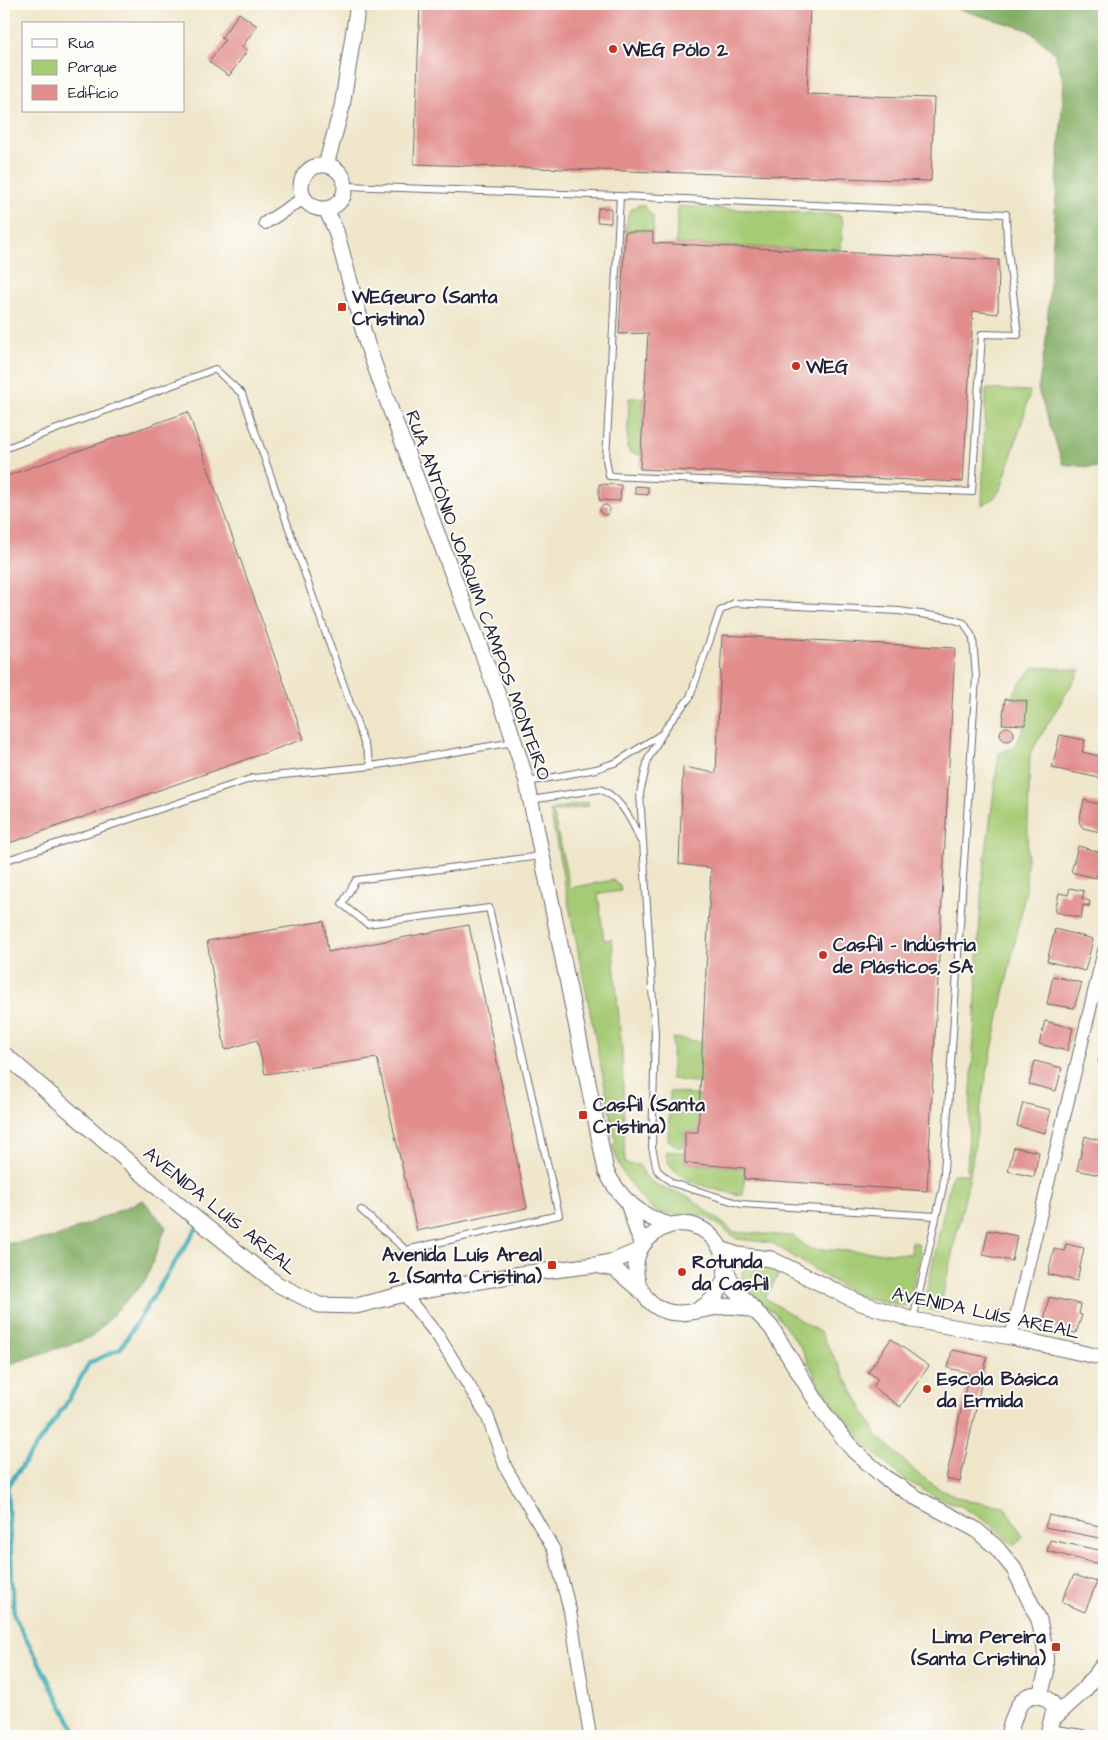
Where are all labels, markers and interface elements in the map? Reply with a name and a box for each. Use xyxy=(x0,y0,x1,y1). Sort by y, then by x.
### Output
legend xyxy=(22,22,185,112)
text: Rua xyxy=(68,33,94,54)
place label: WEG Pólo 2 xyxy=(622,37,728,64)
marker: WEG Pólo 2 xyxy=(607,43,619,55)
text: Parque xyxy=(68,57,117,78)
text: Edifício xyxy=(68,83,119,104)
place label: WEGeuro (Santa Cristina) xyxy=(351,284,498,333)
marker: WEGeuro (Santa Cristina) xyxy=(336,301,348,313)
place label: WEG xyxy=(805,354,849,381)
marker: WEG xyxy=(790,360,802,372)
street label: RUA ANTÓNIO JOAQUIM CAMPOS MONTEIRO xyxy=(398,407,557,784)
place label: Casfil - Indústria de Plásticos, SA xyxy=(832,932,976,981)
marker: Casfil - Indústria de Plásticos, SA xyxy=(817,949,829,961)
place label: Casfil (Santa Cristina) xyxy=(593,1092,705,1141)
marker: Casfil (Santa Cristina) xyxy=(577,1109,589,1121)
street label: AVENIDA LUÍS AREAL xyxy=(137,1141,303,1282)
place label: Avenida Luís Areal 2 (Santa Cristina) xyxy=(382,1242,542,1291)
place label: Rotunda da Casfil xyxy=(691,1249,769,1298)
marker: Avenida Luís Areal 2 (Santa Cristina) xyxy=(546,1259,558,1271)
marker: Rotunda da Casfil xyxy=(676,1266,688,1278)
street label: AVENIDA LUÍS AREAL xyxy=(889,1280,1082,1347)
place label: Escola Básica da Ermida xyxy=(936,1366,1058,1415)
marker: Escola Básica da Ermida xyxy=(921,1383,933,1395)
place label: Lima Pereira (Santa Cristina) xyxy=(910,1624,1046,1673)
marker: Lima Pereira (Santa Cristina) xyxy=(1050,1641,1062,1653)

